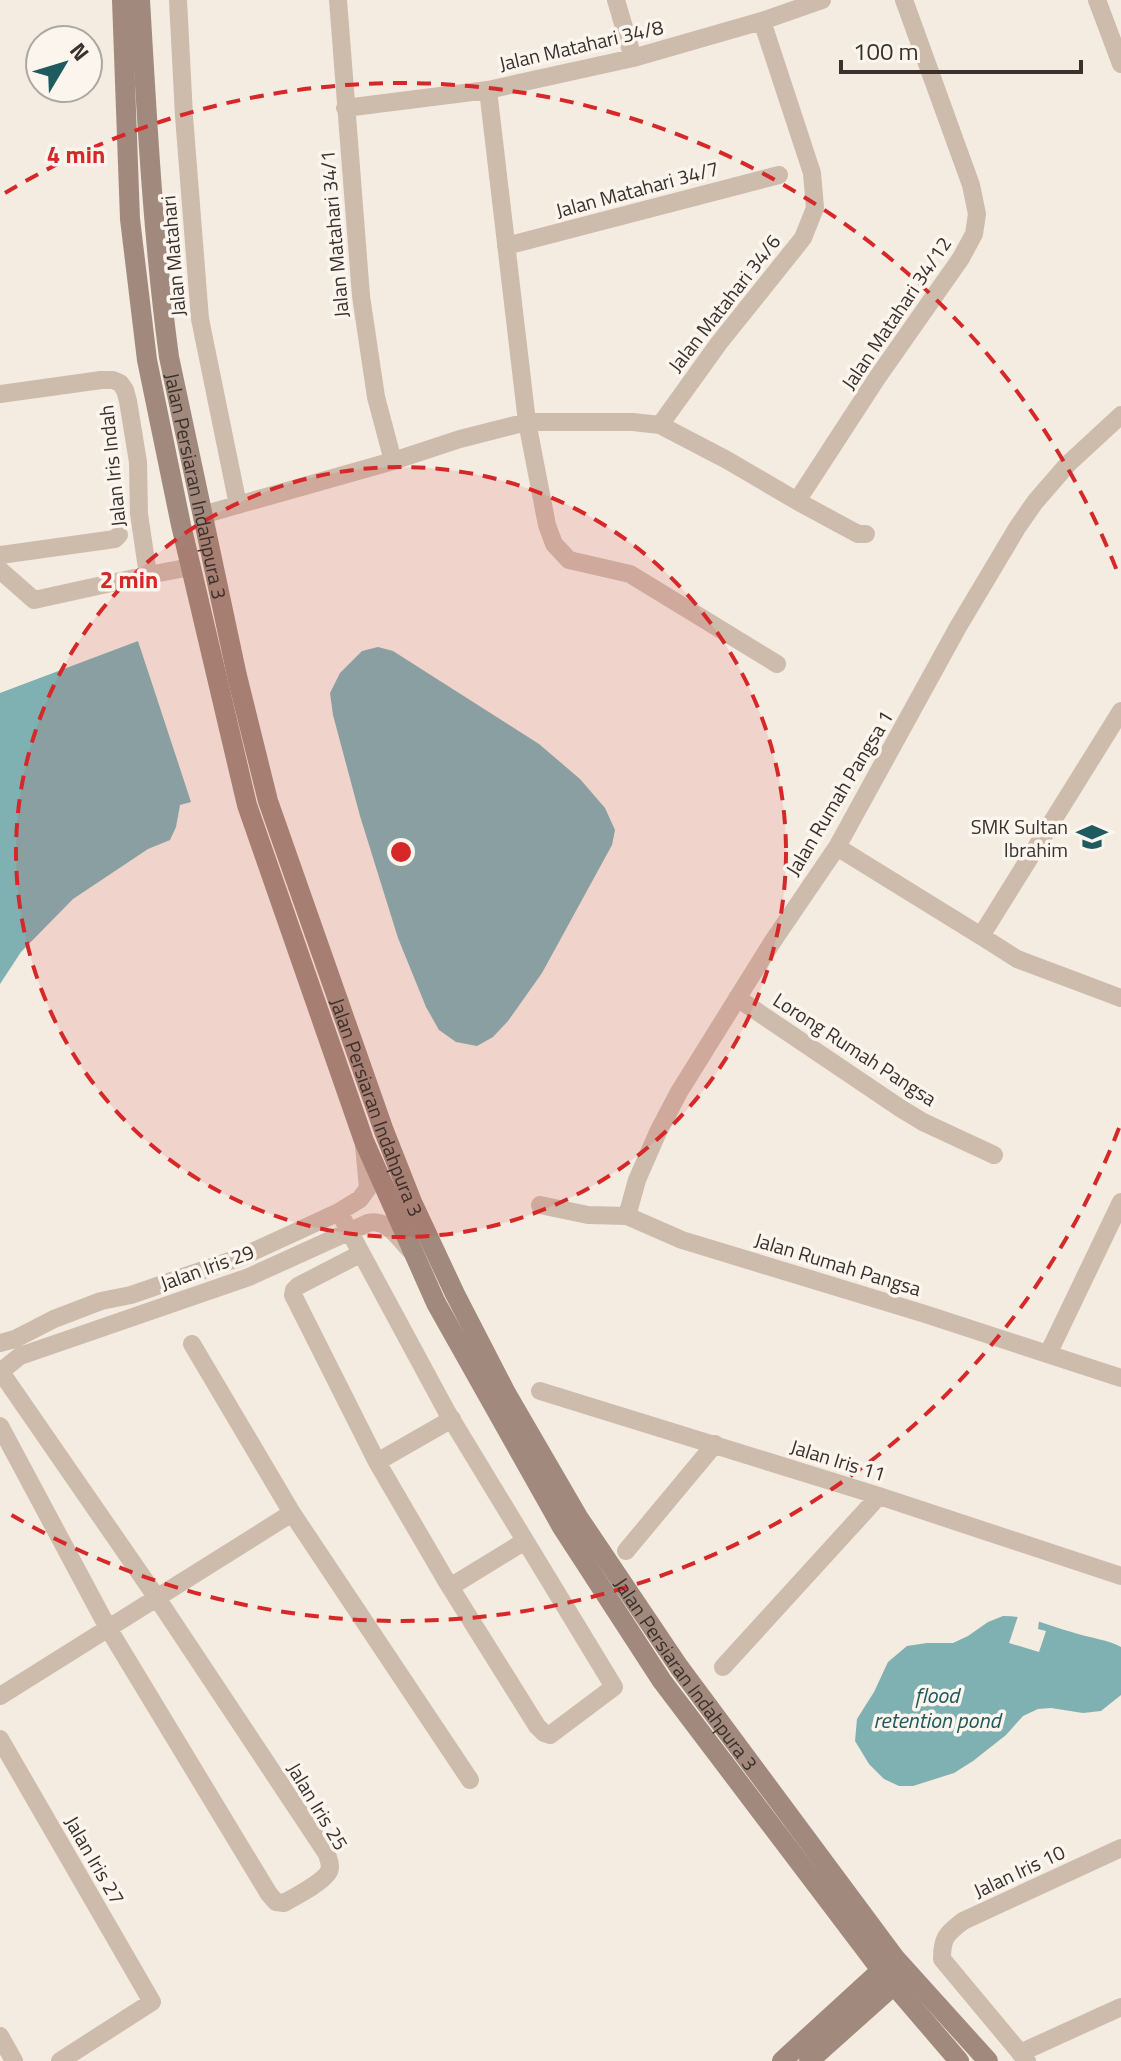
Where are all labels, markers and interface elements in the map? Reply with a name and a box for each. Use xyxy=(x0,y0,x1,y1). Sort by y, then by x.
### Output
street label: Jalan Matahari 34/8 xyxy=(496,11,666,79)
north arrow xyxy=(24,24,104,104)
scale bar xyxy=(841,24,1081,74)
text: 100 m xyxy=(853,33,919,69)
text: N xyxy=(62,35,98,68)
text: 4 min xyxy=(47,136,105,172)
street label: Jalan Matahari 34/1 xyxy=(311,149,357,319)
street label: Jalan Matahari 34/7 xyxy=(552,152,722,226)
street label: Jalan Matahari xyxy=(152,194,194,318)
street label: Jalan Matahari 34/6 xyxy=(660,227,788,379)
street label: Jalan Matahari 34/12 xyxy=(833,230,959,396)
street label: Jalan Persiaran Indahpura 3 xyxy=(157,370,236,602)
street label: Jalan Iris Indah xyxy=(90,403,134,529)
text: 2 min xyxy=(100,561,158,597)
street label: Jalan Rumah Pangsa 1 xyxy=(777,704,901,882)
place label: SMK Sultan Ibrahim xyxy=(971,811,1068,865)
school or university icon: SMK Sultan Ibrahim xyxy=(1075,820,1109,854)
centre of rings xyxy=(387,838,415,866)
street label: Lorong Rumah Pangsa xyxy=(767,984,943,1114)
street label: Jalan Persiaran Indahpura 3 xyxy=(323,993,432,1221)
street label: Jalan Rumah Pangsa xyxy=(751,1224,925,1304)
street label: Jalan Iris 29 xyxy=(156,1236,258,1298)
street label: Jalan Iris 11 xyxy=(787,1431,889,1489)
street label: Jalan Persiaran Indahpura 3 xyxy=(607,1570,766,1777)
water label: flood retention pond xyxy=(874,1678,1003,1737)
street label: Jalan Iris 25 xyxy=(280,1756,356,1856)
street label: Jalan Iris 27 xyxy=(57,1810,133,1910)
street label: Jalan Iris 10 xyxy=(968,1836,1070,1906)

